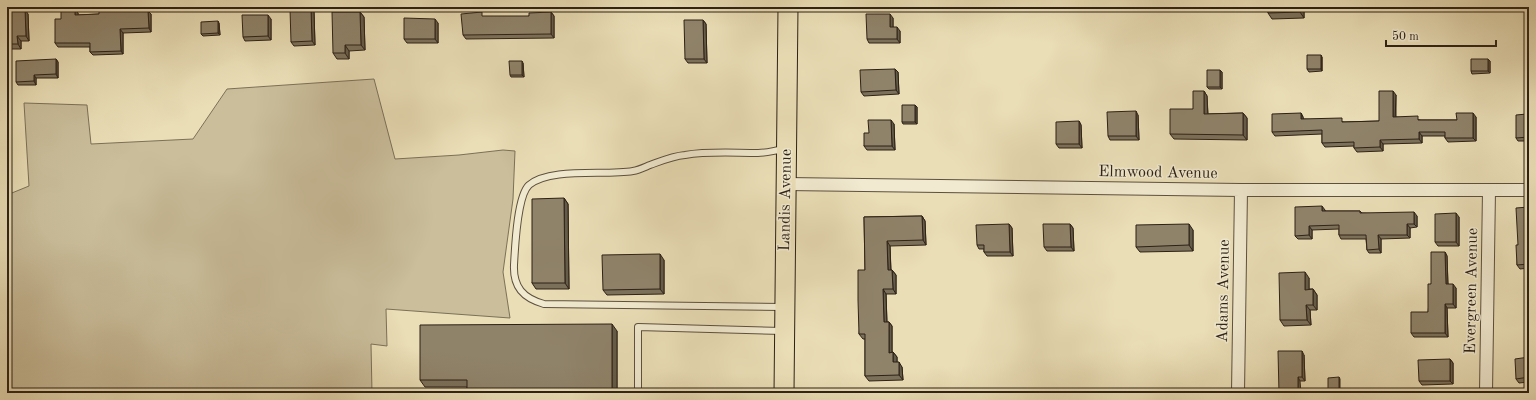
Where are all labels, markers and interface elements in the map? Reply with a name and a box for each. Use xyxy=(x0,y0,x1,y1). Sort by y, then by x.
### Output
scale bar xyxy=(1386,22,1496,48)
text: 50 m xyxy=(1392,30,1419,43)
street label: Landis Avenue xyxy=(777,149,795,251)
street label: Elmwood Avenue xyxy=(1098,164,1218,182)
street label: Evergreen Avenue xyxy=(1463,228,1481,354)
street label: Adams Avenue xyxy=(1215,239,1233,343)

